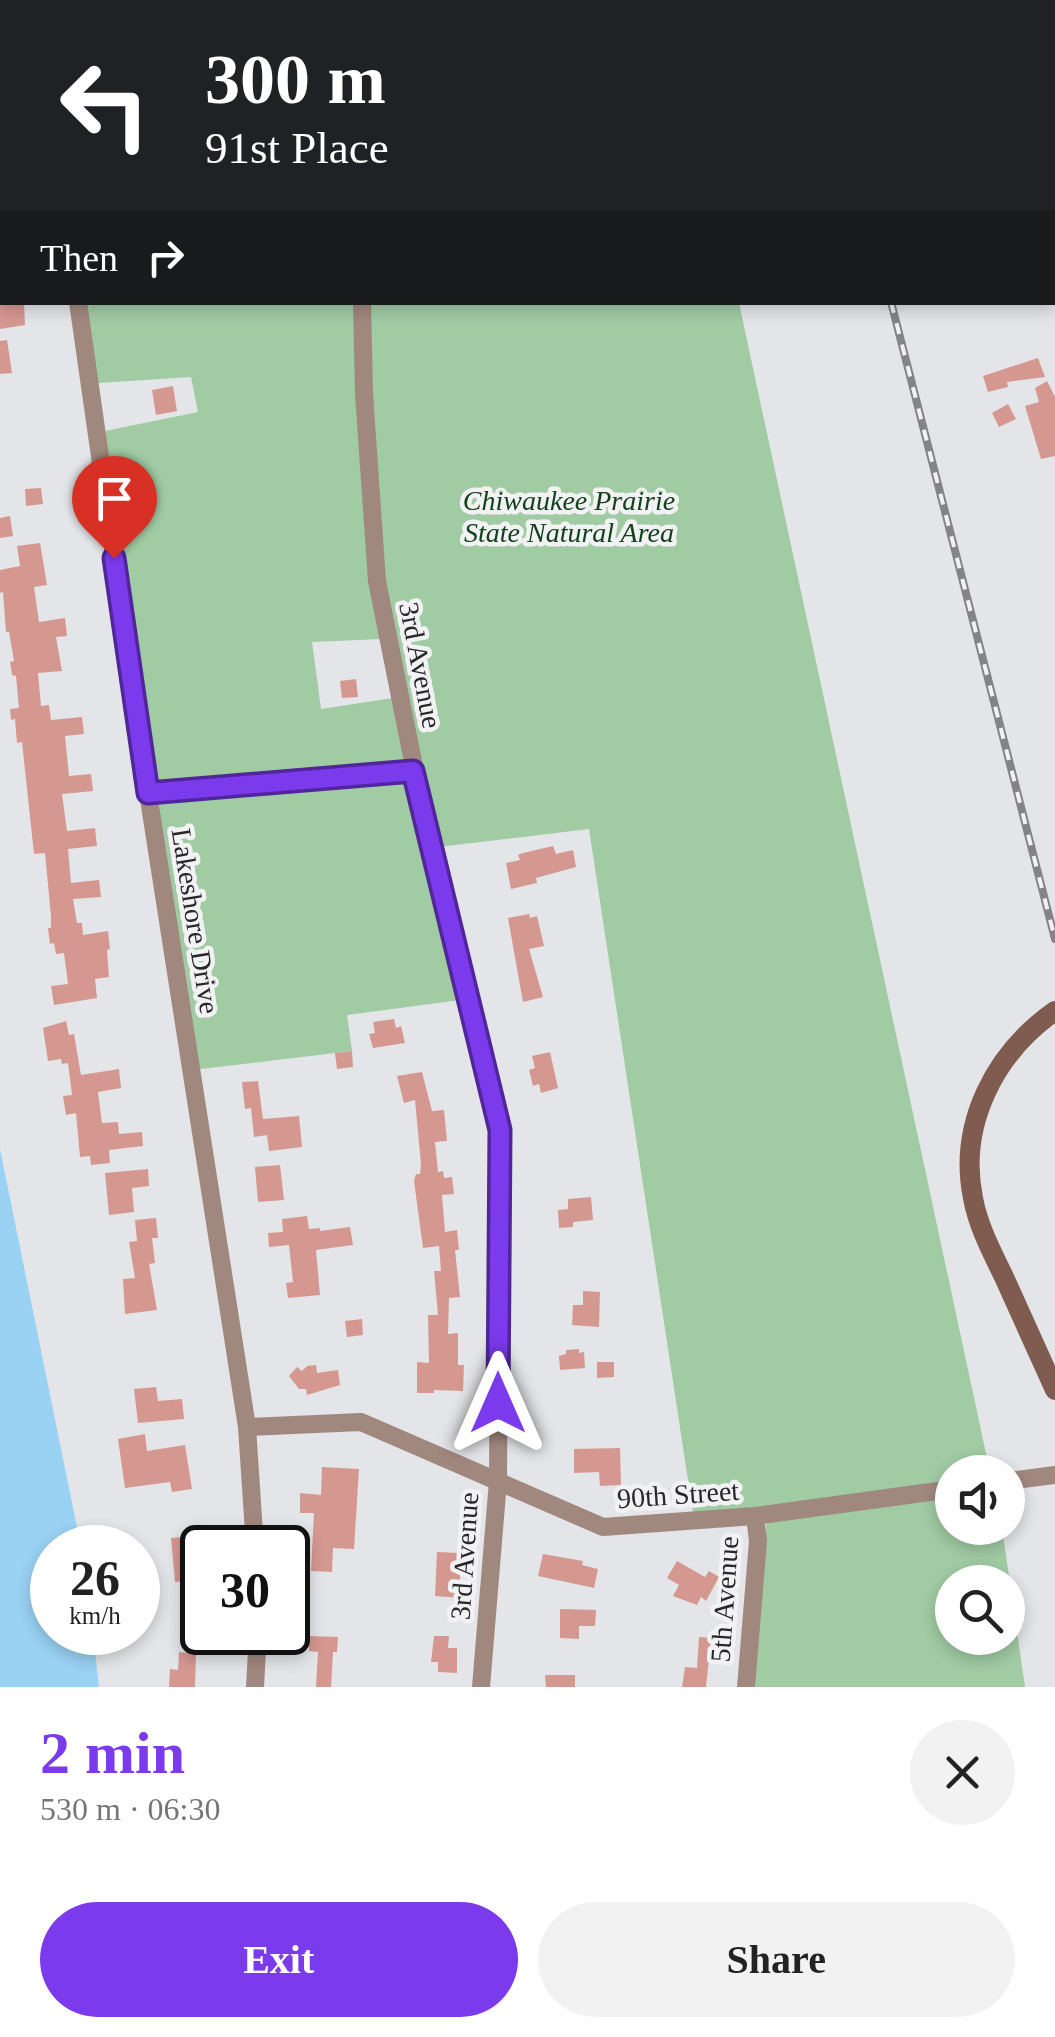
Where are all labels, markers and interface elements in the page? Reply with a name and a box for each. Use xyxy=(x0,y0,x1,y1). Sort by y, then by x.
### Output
icon: left xyxy=(40,40,170,170)
text: 300 m xyxy=(205,41,386,118)
text: 91st Place xyxy=(205,123,389,173)
icon: right xyxy=(138,230,193,285)
text: Then xyxy=(40,237,118,279)
pin xyxy=(72,456,157,559)
icon: arrive xyxy=(87,471,142,526)
park label: Chiwaukee Prairie State Natural Area xyxy=(463,485,675,548)
street label: 3rd Avenue xyxy=(393,599,448,731)
street label: Lakeshore Drive xyxy=(166,826,225,1016)
position arrow xyxy=(446,1351,550,1455)
map controls xyxy=(935,1455,1025,1655)
button: sound xyxy=(935,1455,1025,1545)
street label: 90th Street xyxy=(616,1475,740,1514)
street label: 3rd Avenue xyxy=(445,1491,484,1621)
speed limit sign: 30 xyxy=(180,1525,310,1655)
street label: 5th Avenue xyxy=(705,1535,744,1663)
text: 26 xyxy=(70,1550,120,1606)
button: search xyxy=(935,1565,1025,1655)
text: km/h xyxy=(69,1602,121,1629)
text: 2 min xyxy=(40,1720,185,1786)
button: close xyxy=(910,1720,1015,1825)
text: 530 m · 06:30 xyxy=(40,1791,220,1827)
button: Exit xyxy=(40,1902,518,2017)
button: Share xyxy=(538,1902,1015,2017)

